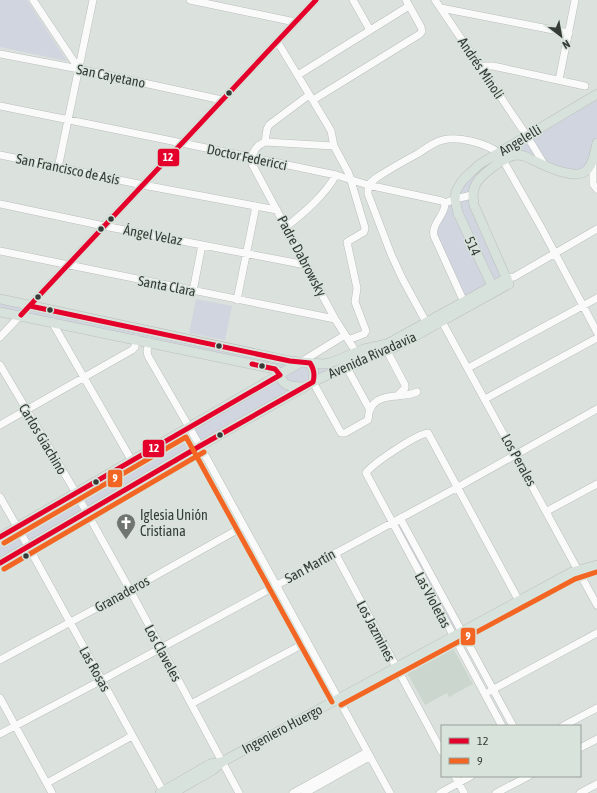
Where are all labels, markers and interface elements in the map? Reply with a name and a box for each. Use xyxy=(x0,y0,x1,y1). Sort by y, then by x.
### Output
north arrow xyxy=(541,16,581,56)
street label: Andrés Minoli xyxy=(455,34,507,102)
text: N xyxy=(560,38,572,51)
street label: San Cayetano xyxy=(75,61,147,91)
unlabelled marker xyxy=(224,88,234,98)
street label: Angelelli xyxy=(496,121,544,159)
street label: Doctor Federicci xyxy=(205,141,289,173)
line badge: 12 xyxy=(157,148,180,167)
street label: San Francisco de Asís xyxy=(15,150,121,188)
text: 12 xyxy=(163,151,173,163)
street label: Padre Dabrowsky xyxy=(274,213,330,299)
unlabelled marker xyxy=(106,214,116,224)
street label: Ángel Velaz xyxy=(122,221,184,249)
unlabelled marker xyxy=(96,224,106,234)
street label: 514 xyxy=(462,234,485,259)
street label: Santa Clara xyxy=(137,273,197,299)
unlabelled marker xyxy=(33,292,43,302)
unlabelled marker xyxy=(45,305,55,315)
street label: Avenida Rivadavia xyxy=(325,328,419,382)
unlabelled marker xyxy=(214,341,224,351)
unlabelled marker xyxy=(257,361,267,371)
street label: Carlos Giachino xyxy=(16,401,70,477)
unlabelled marker xyxy=(215,430,225,440)
street label: Los Perales xyxy=(498,431,540,489)
line badge: 12 xyxy=(142,439,165,458)
text: 12 xyxy=(149,442,159,454)
line badge: 9 xyxy=(107,469,123,488)
text: 9 xyxy=(112,472,118,484)
unlabelled marker xyxy=(91,477,101,487)
place label: Iglesia Unión Cristiana xyxy=(140,507,208,539)
church icon: Iglesia Unión Cristiana xyxy=(115,512,137,540)
street label: San Martín xyxy=(282,546,338,586)
unlabelled marker xyxy=(21,551,31,561)
street label: Las Violetas xyxy=(412,569,454,631)
street label: Granaderos xyxy=(92,573,152,615)
street label: Los Jazmines xyxy=(353,598,399,664)
street label: Los Claveles xyxy=(141,622,185,684)
line badge: 9 xyxy=(460,627,476,646)
text: 9 xyxy=(465,630,471,642)
street label: Las Rosas xyxy=(76,644,114,694)
street label: Ingeniero Huergo xyxy=(239,701,325,757)
legend xyxy=(441,725,581,777)
text: 12 xyxy=(477,734,488,748)
text: 9 xyxy=(477,754,483,768)

